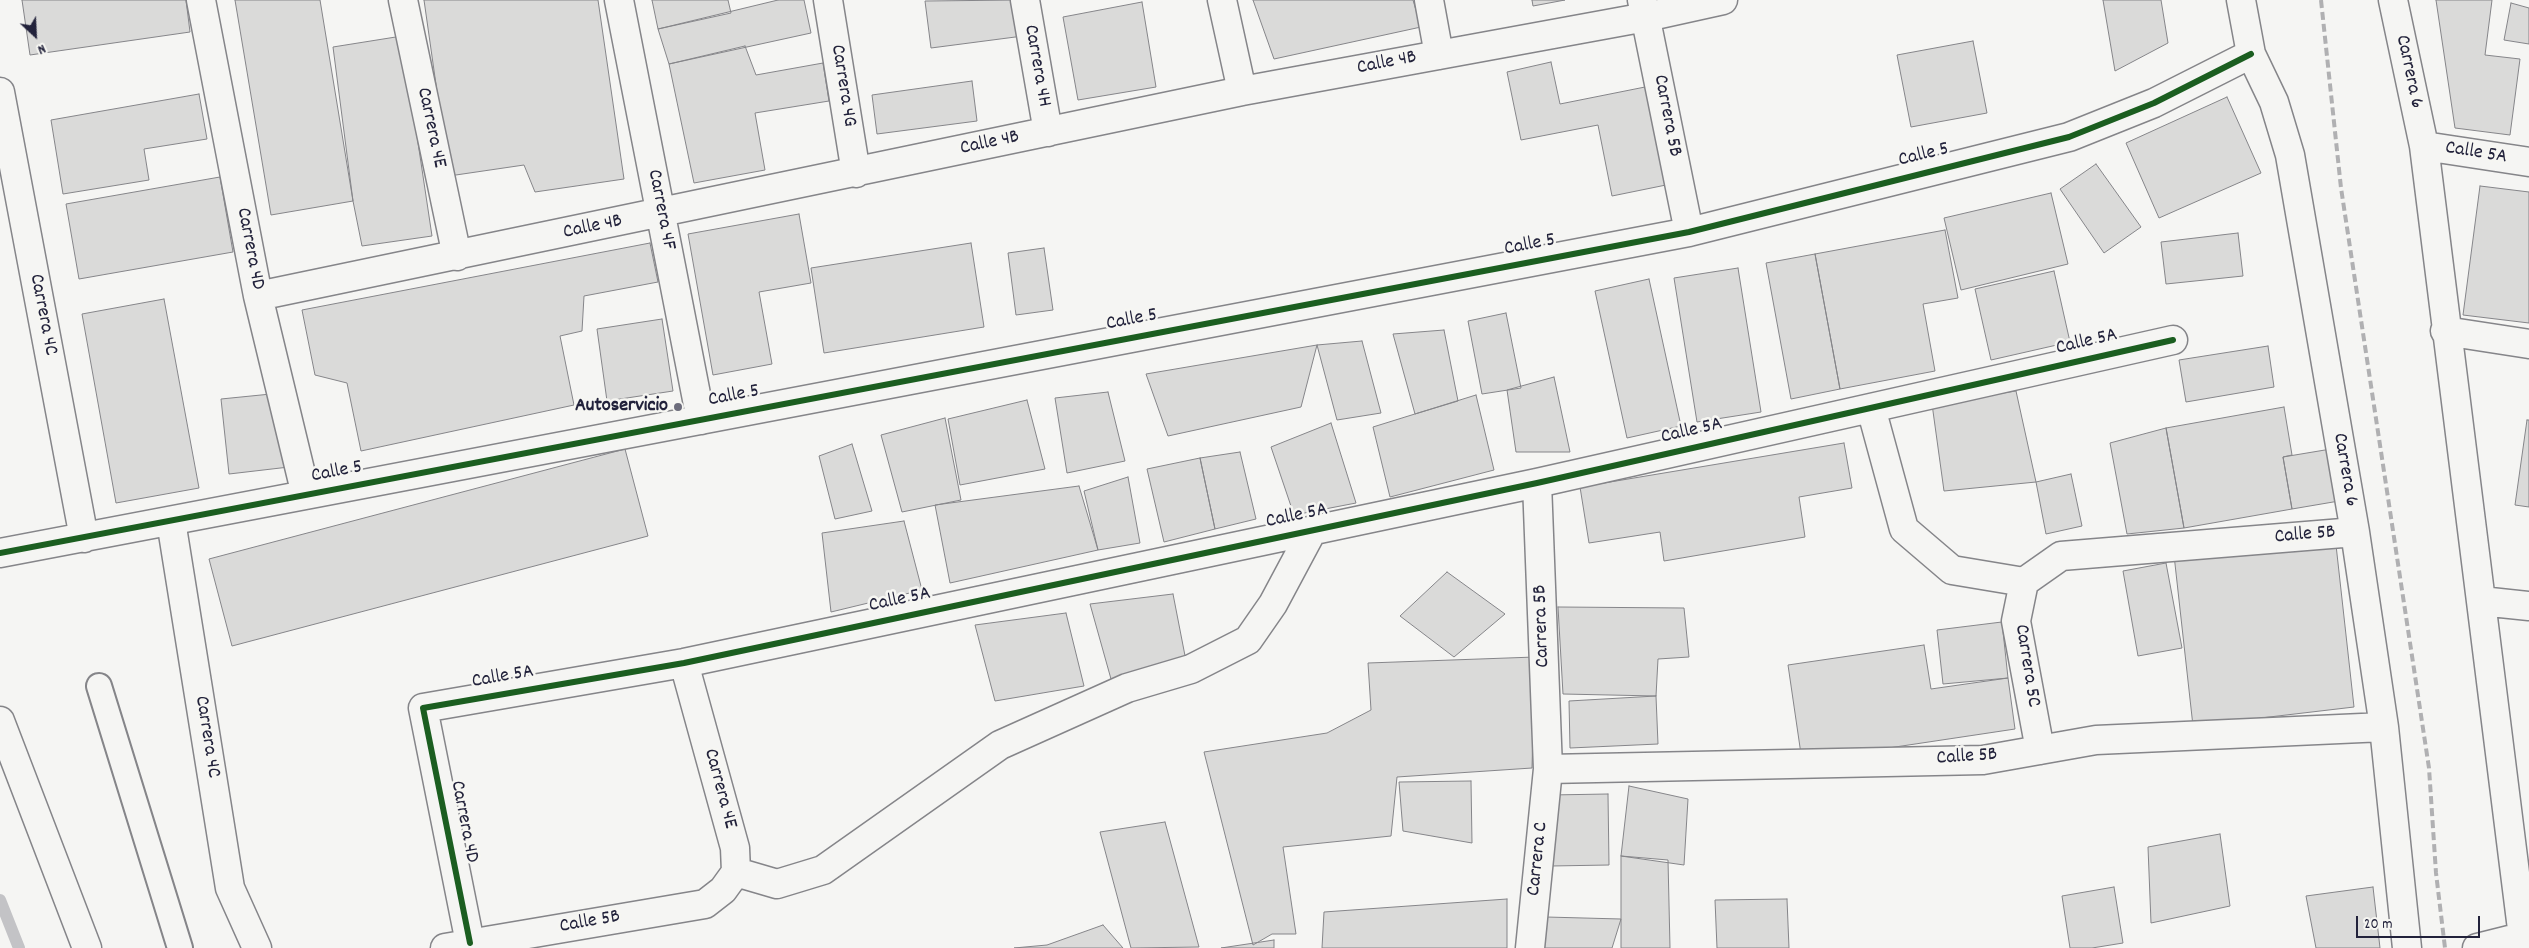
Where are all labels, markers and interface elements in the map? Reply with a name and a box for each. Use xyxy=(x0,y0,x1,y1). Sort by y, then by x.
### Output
north arrow xyxy=(10,10,60,60)
street label: Carrera 4H xyxy=(1017,23,1055,109)
street label: Carrera 6 xyxy=(2389,33,2427,111)
text: N xyxy=(34,38,49,59)
street label: Carrera 4G xyxy=(824,43,860,129)
street label: Calle 4B xyxy=(1355,47,1419,81)
street label: Carrera 5B xyxy=(1646,73,1686,159)
street label: Carrera 4E xyxy=(410,86,450,170)
street label: Calle 4B xyxy=(958,126,1022,162)
street label: Calle 5A xyxy=(2443,137,2509,171)
street label: Calle 5 xyxy=(1896,138,1952,174)
street label: Carrera 4F xyxy=(640,168,680,252)
street label: Carrera 4D xyxy=(229,206,269,292)
street label: Calle 4B xyxy=(561,210,625,246)
street label: Calle 5 xyxy=(1502,229,1558,263)
street label: Carrera 4C xyxy=(22,272,62,358)
street label: Calle 5 xyxy=(1104,304,1160,338)
street label: Calle 5A xyxy=(2054,324,2120,362)
street label: Calle 5 xyxy=(706,380,762,414)
place label: Autoservicio xyxy=(575,395,668,419)
marker: Autoservicio xyxy=(672,401,684,413)
street label: Calle 5A xyxy=(1659,413,1725,451)
street label: Carrera 6 xyxy=(2326,431,2362,509)
street label: Calle 5 xyxy=(309,456,365,490)
street label: Calle 5A xyxy=(1264,499,1330,535)
street label: Calle 5B xyxy=(2274,521,2336,551)
street label: Calle 5A xyxy=(867,583,933,619)
street label: Carrera 5B xyxy=(1530,584,1556,668)
street label: Carrera 5C xyxy=(2008,623,2044,709)
street label: Calle 5A xyxy=(470,661,536,695)
street label: Carrera 4C xyxy=(188,694,224,780)
street label: Calle 5B xyxy=(1936,744,1998,772)
street label: Carrera 4E xyxy=(697,746,741,832)
street label: Carrera 4D xyxy=(443,779,483,865)
street label: Carrera C xyxy=(1523,821,1555,897)
street label: Calle 5B xyxy=(558,906,622,940)
scale bar xyxy=(2359,906,2483,938)
text: 20 m xyxy=(2364,914,2392,936)

